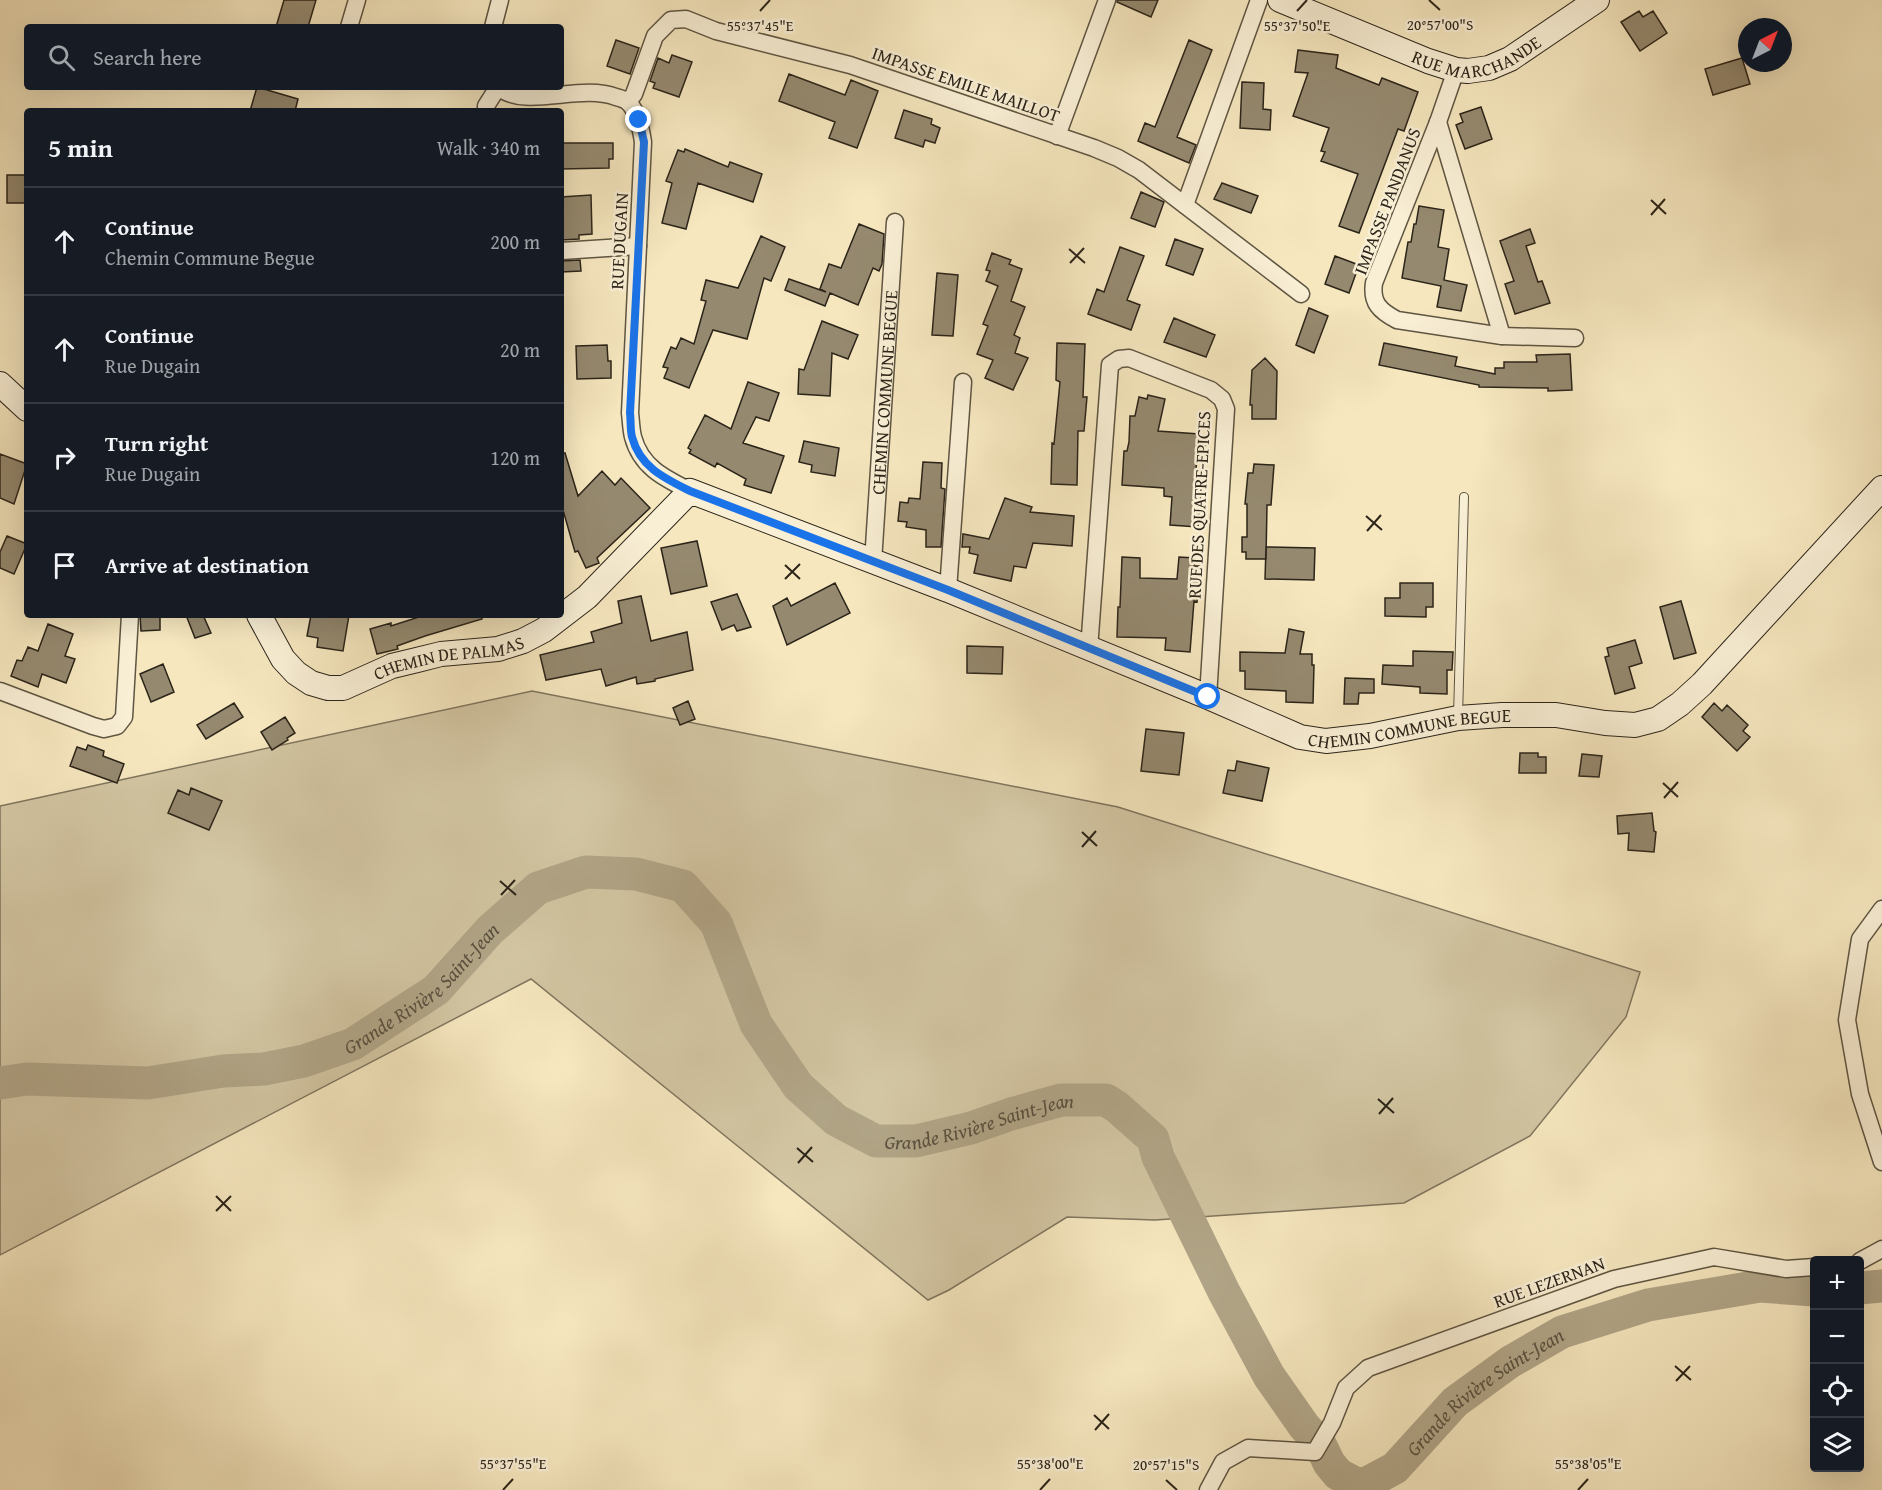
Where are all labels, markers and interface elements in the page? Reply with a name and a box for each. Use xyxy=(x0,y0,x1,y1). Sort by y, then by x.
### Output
text: 20°57'00"S xyxy=(1407,14,1473,35)
text: 55°37'45"E xyxy=(727,15,794,36)
text: 55°37'50"E xyxy=(1264,15,1331,36)
north arrow xyxy=(1738,18,1792,72)
search box xyxy=(24,24,564,90)
street label: RUE MARCHANDE xyxy=(1408,29,1546,85)
street label: IMPASSE EMILIE MAILLOT xyxy=(868,39,1064,129)
icon: search xyxy=(45,41,78,74)
text: Search here xyxy=(93,41,202,73)
route end xyxy=(625,106,651,132)
street label: IMPASSE PANDANUS xyxy=(1347,123,1428,278)
text: 5 min xyxy=(48,128,113,167)
text: Walk · 340 m xyxy=(437,133,540,162)
street label: RUE DUGAIN xyxy=(603,192,635,290)
text: Continue xyxy=(105,211,194,243)
icon: ahead xyxy=(48,225,81,258)
text: 200 m xyxy=(490,227,540,256)
text: Chemin Commune Begue xyxy=(105,243,315,272)
street label: CHEMIN COMMUNE BEGUE xyxy=(864,289,904,495)
text: Continue xyxy=(105,319,194,351)
icon: ahead xyxy=(48,333,81,366)
text: 20 m xyxy=(500,335,540,364)
text: Rue Dugain xyxy=(105,351,200,380)
street label: RUE DES QUATRE-EPICES xyxy=(1181,410,1217,599)
text: Turn right xyxy=(105,427,208,459)
icon: right xyxy=(48,441,81,474)
text: 120 m xyxy=(490,443,540,472)
text: Rue Dugain xyxy=(105,459,200,488)
icon: arrive xyxy=(48,549,81,582)
text: Arrive at destination xyxy=(105,549,309,581)
street label: CHEMIN DE PALMAS xyxy=(369,628,528,686)
route start xyxy=(1194,683,1220,709)
street label: CHEMIN COMMUNE BEGUE xyxy=(1306,702,1511,755)
water label: Grande Rivière Saint-Jean xyxy=(340,915,505,1061)
water label: Grande Rivière Saint-Jean xyxy=(884,1085,1074,1156)
street label: RUE LEZERNAN xyxy=(1490,1249,1609,1315)
map controls xyxy=(1810,1256,1864,1472)
button: + xyxy=(1810,1256,1864,1310)
button: − xyxy=(1810,1310,1864,1364)
water label: Grande Rivière Saint-Jean xyxy=(1399,1320,1569,1462)
button: locate xyxy=(1810,1364,1864,1418)
button: layers xyxy=(1810,1418,1864,1472)
text: 55°37'55"E xyxy=(480,1453,547,1474)
text: 55°38'00"E xyxy=(1017,1453,1084,1474)
text: 55°38'05"E xyxy=(1555,1453,1622,1474)
text: 20°57'15"S xyxy=(1133,1454,1199,1475)

